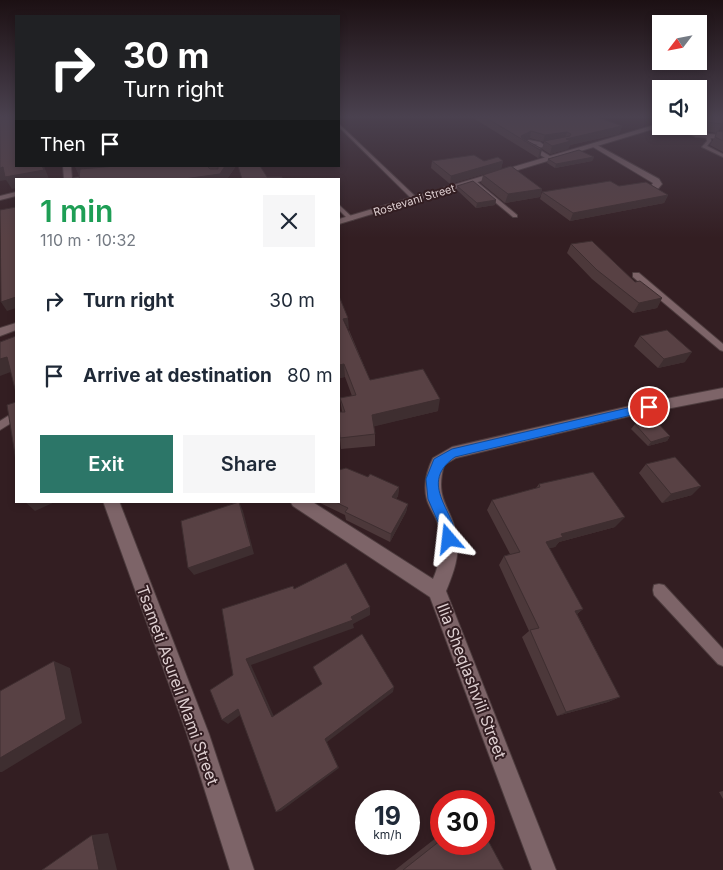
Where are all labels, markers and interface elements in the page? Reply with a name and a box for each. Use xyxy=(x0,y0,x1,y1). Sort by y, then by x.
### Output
north arrow xyxy=(652,15,708,70)
map controls xyxy=(652,15,707,135)
text: 30 m xyxy=(123,34,209,76)
icon: right xyxy=(40,35,105,100)
text: Turn right xyxy=(123,76,224,102)
button: sound xyxy=(652,80,707,135)
icon: arrive xyxy=(96,130,124,158)
text: Then xyxy=(40,133,86,156)
street label: Rostevani Street xyxy=(371,181,457,219)
text: 1 min xyxy=(40,193,113,229)
button: close xyxy=(263,195,315,247)
text: 110 m · 10:32 xyxy=(40,230,136,250)
icon: right xyxy=(40,287,68,315)
text: Turn right xyxy=(83,289,174,312)
text: 30 m xyxy=(269,289,315,312)
icon: arrive xyxy=(40,362,68,390)
text: Arrive at destination xyxy=(83,364,272,387)
text: 80 m xyxy=(287,364,333,387)
pin xyxy=(628,386,670,428)
icon: arrive xyxy=(635,393,663,421)
button: Exit xyxy=(40,435,173,493)
button: Share xyxy=(183,435,315,493)
position arrow xyxy=(422,512,474,564)
street label: Tsameti Asureli Mami Street xyxy=(133,583,223,787)
street label: Ilia Sheqlashvili Street xyxy=(433,600,511,762)
speed limit sign: 30 xyxy=(430,790,495,855)
text: 19 xyxy=(374,801,401,831)
text: km/h xyxy=(373,827,402,842)

